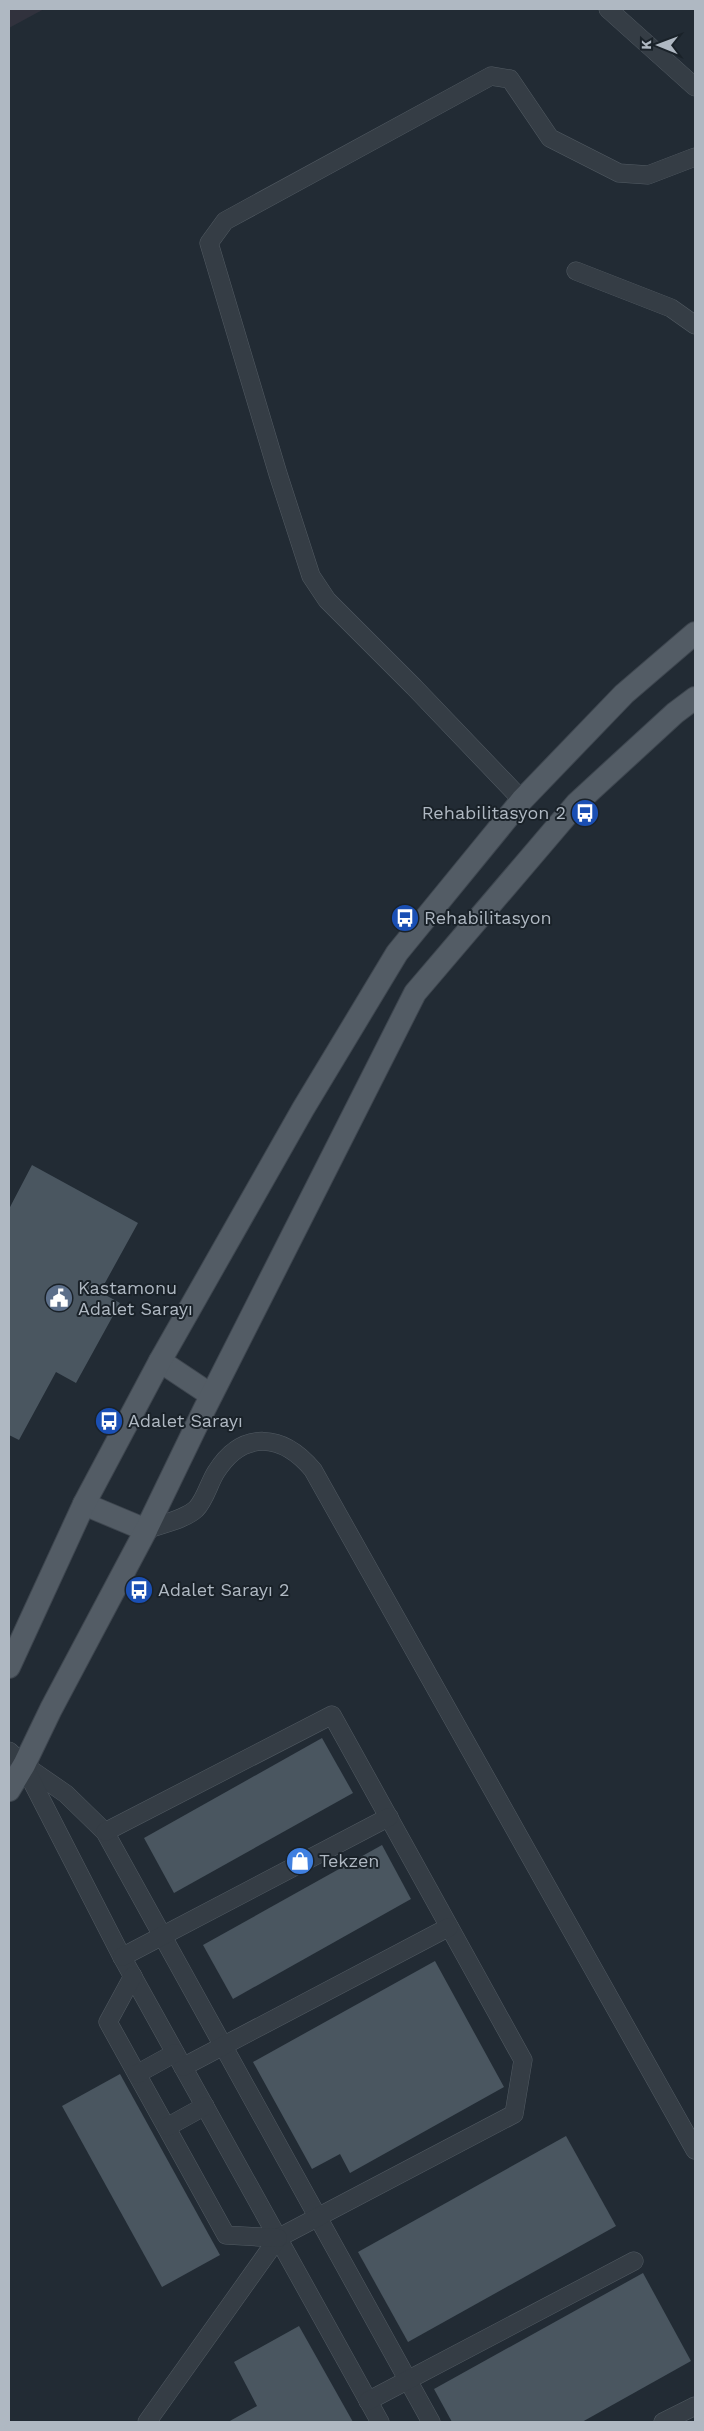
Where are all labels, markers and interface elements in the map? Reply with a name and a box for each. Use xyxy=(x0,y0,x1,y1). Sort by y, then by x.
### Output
north arrow xyxy=(634,20,684,70)
text: K xyxy=(638,39,654,50)
bus stop icon: Rehabilitasyon 2 xyxy=(570,798,600,828)
place label: Rehabilitasyon 2 xyxy=(422,802,566,823)
bus stop icon: Rehabilitasyon xyxy=(390,903,420,933)
place label: Rehabilitasyon xyxy=(424,907,552,928)
place label: Kastamonu Adalet Sarayı xyxy=(78,1277,193,1319)
public building icon: Kastamonu Adalet Sarayı xyxy=(44,1283,74,1313)
bus stop icon: Adalet Sarayı xyxy=(94,1406,124,1436)
place label: Adalet Sarayı xyxy=(128,1410,243,1431)
bus stop icon: Adalet Sarayı 2 xyxy=(124,1575,154,1605)
place label: Adalet Sarayı 2 xyxy=(158,1579,290,1600)
shop icon: Tekzen xyxy=(285,1846,315,1876)
place label: Tekzen xyxy=(319,1850,379,1871)

